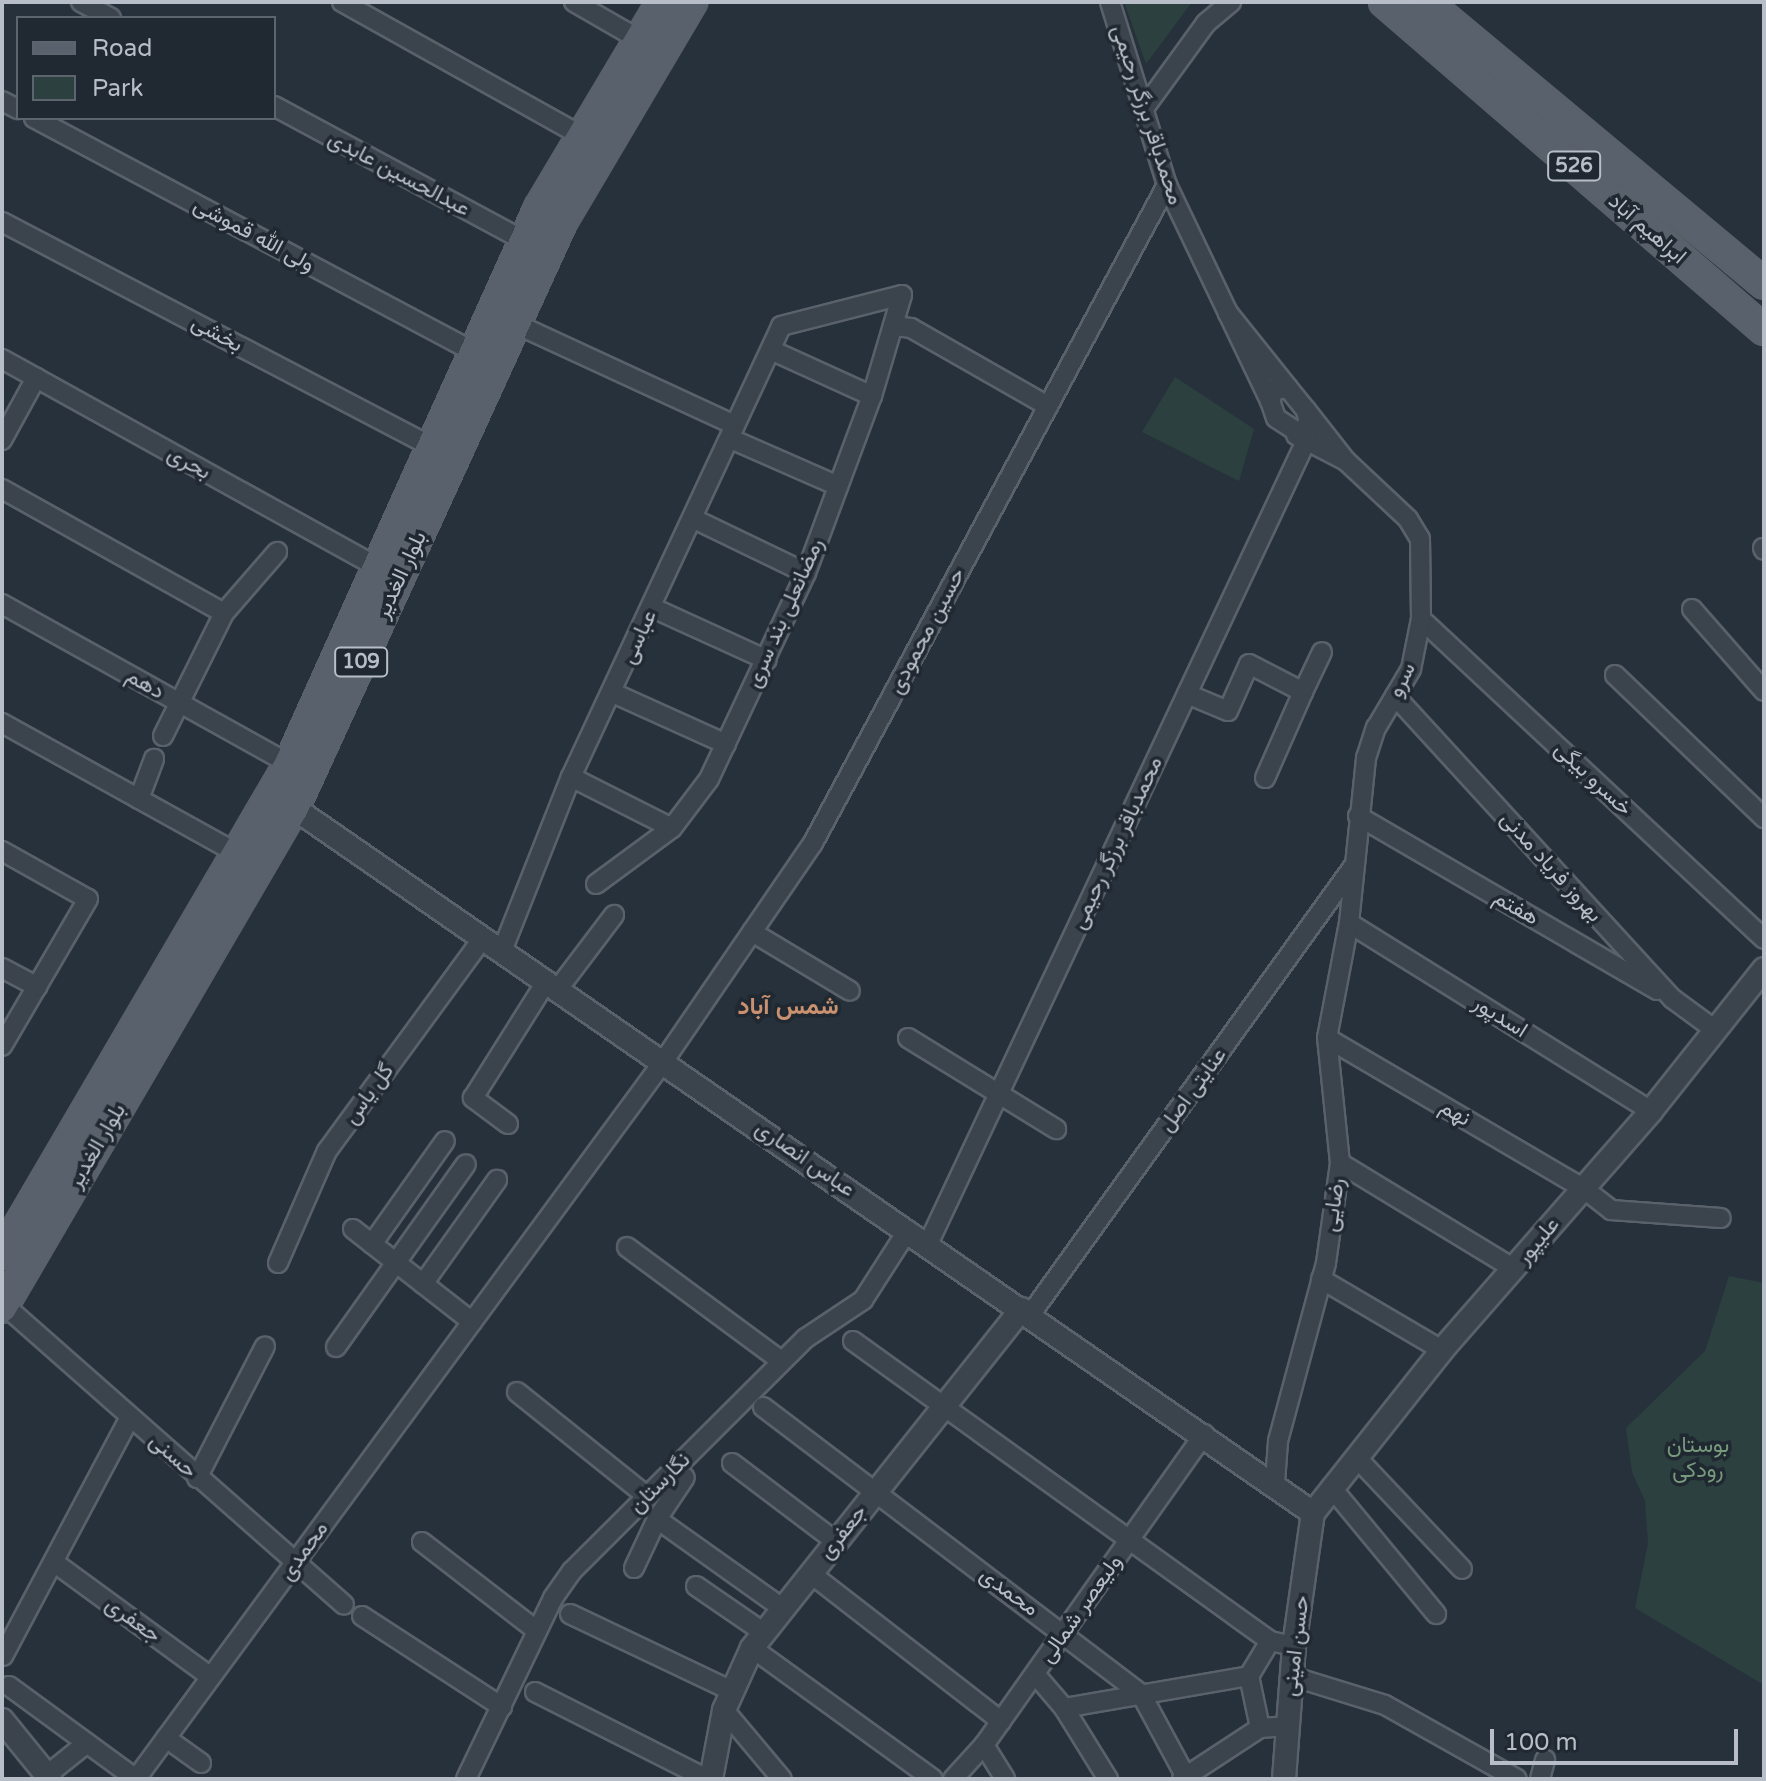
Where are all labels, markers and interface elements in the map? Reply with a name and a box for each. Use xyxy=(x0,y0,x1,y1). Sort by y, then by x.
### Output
legend xyxy=(16,16,276,120)
street label: محمدباقر برزگر رحیمی xyxy=(1105,22,1189,208)
text: Road xyxy=(92,34,152,63)
text: Park xyxy=(92,74,143,103)
street label: عبدالحسین عابدی xyxy=(323,125,475,223)
road number: 526 xyxy=(1546,150,1602,182)
street label: ابراهیم آباد xyxy=(1603,188,1691,270)
street label: ولی الله قموشی xyxy=(189,192,319,278)
street label: بخشی xyxy=(187,310,247,358)
street label: بحری xyxy=(163,440,215,486)
street label: بلوار الغدیر xyxy=(369,527,433,623)
street label: رمضانعلی بند سری xyxy=(740,534,830,692)
street label: حسین محمودی xyxy=(883,564,971,698)
street label: عباسی xyxy=(615,606,663,668)
road number: 109 xyxy=(333,646,389,678)
street label: سرو xyxy=(1382,658,1422,702)
street label: دهم xyxy=(121,663,169,705)
street label: خسرو بیگی xyxy=(1549,736,1637,822)
street label: محمدباقر برزگر رحیمی xyxy=(1065,752,1169,934)
street label: بهروز فریاد مدنی xyxy=(1494,806,1608,928)
street label: هفتم xyxy=(1489,885,1543,931)
street label: اسدپور xyxy=(1468,990,1532,1044)
district label: شمس آباد xyxy=(737,993,839,1021)
street label: عنایتی اصل xyxy=(1154,1043,1232,1137)
street label: گل یاس xyxy=(338,1058,400,1130)
street label: نهم xyxy=(1435,1094,1475,1132)
street label: بلوار الغدیر xyxy=(62,1099,132,1193)
street label: عباس انصاری xyxy=(750,1115,860,1203)
street label: رضایی xyxy=(1317,1176,1351,1234)
street label: علیپور xyxy=(1511,1212,1565,1270)
street label: حسنی xyxy=(144,1428,202,1484)
park label: بوستان رودکی xyxy=(1667,1432,1729,1484)
street label: نگارستان xyxy=(624,1447,696,1519)
street label: جعفری xyxy=(813,1499,873,1565)
street label: محمدی xyxy=(274,1516,334,1586)
street label: ولیعصر شمالی xyxy=(1034,1550,1128,1668)
street label: محمدی xyxy=(974,1562,1044,1622)
street label: جعفری xyxy=(100,1591,166,1649)
street label: حسن امینی xyxy=(1277,1594,1315,1698)
scale bar xyxy=(1494,1713,1742,1763)
text: 100 m xyxy=(1504,1728,1578,1757)

